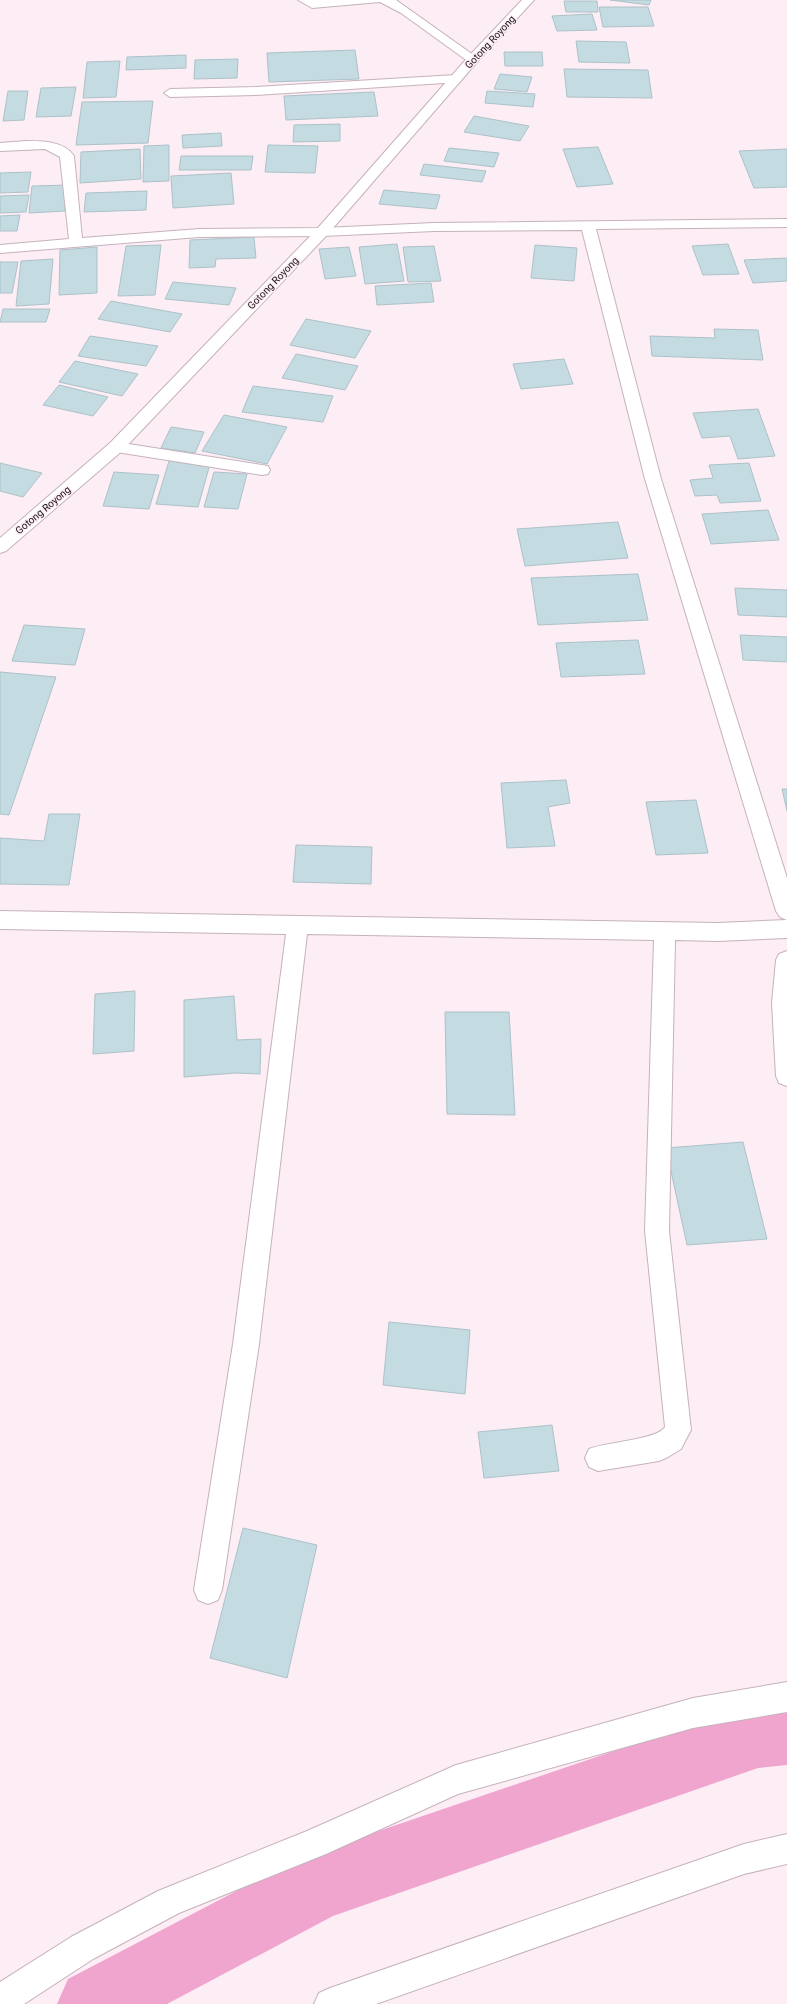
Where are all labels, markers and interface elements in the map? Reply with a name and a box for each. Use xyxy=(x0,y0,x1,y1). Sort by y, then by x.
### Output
street label: Gotong Royong xyxy=(463,13,517,71)
street label: Gotong Royong xyxy=(245,255,301,311)
street label: Gotong Royong xyxy=(13,484,73,536)

